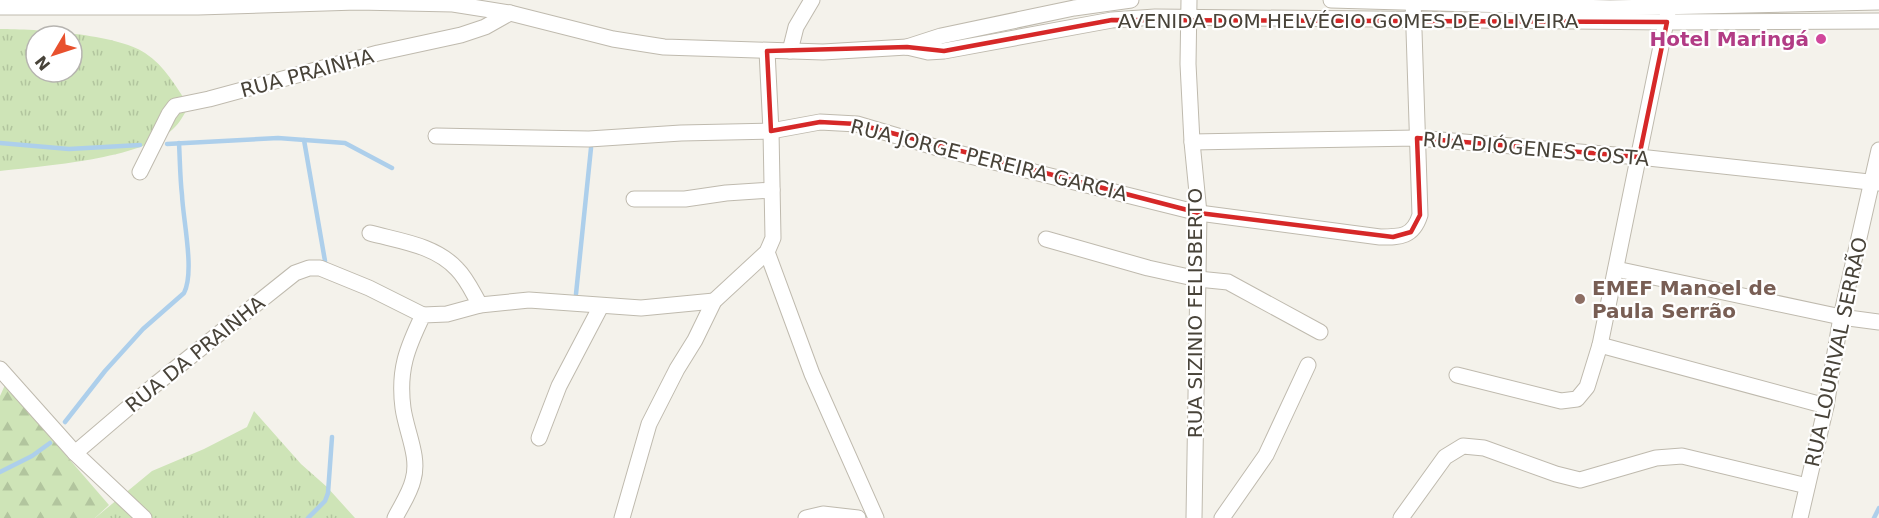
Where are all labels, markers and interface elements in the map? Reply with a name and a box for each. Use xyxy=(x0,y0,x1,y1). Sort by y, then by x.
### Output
street label: AVENIDA DOM HELVÉCIO GOMES DE OLIVEIRA xyxy=(1118,9,1579,33)
north arrow xyxy=(24,24,84,84)
place label: Hotel Maringá xyxy=(1649,27,1809,51)
marker: Hotel Maringá xyxy=(1814,32,1828,46)
street label: RUA PRAINHA xyxy=(238,44,377,102)
text: N xyxy=(31,52,54,74)
street label: RUA JORGE PEREIRA GARCIA xyxy=(848,114,1130,206)
street label: RUA DIÓGENES COSTA xyxy=(1422,127,1651,171)
street label: RUA SIZINIO FELISBERTO xyxy=(1183,188,1207,438)
street label: RUA LOURIVAL SERRÃO xyxy=(1800,235,1872,469)
place label: EMEF Manoel de Paula Serrão xyxy=(1592,276,1777,323)
street label: RUA DA PRAINHA xyxy=(121,290,270,417)
marker: EMEF Manoel de Paula Serrão xyxy=(1573,292,1587,306)

